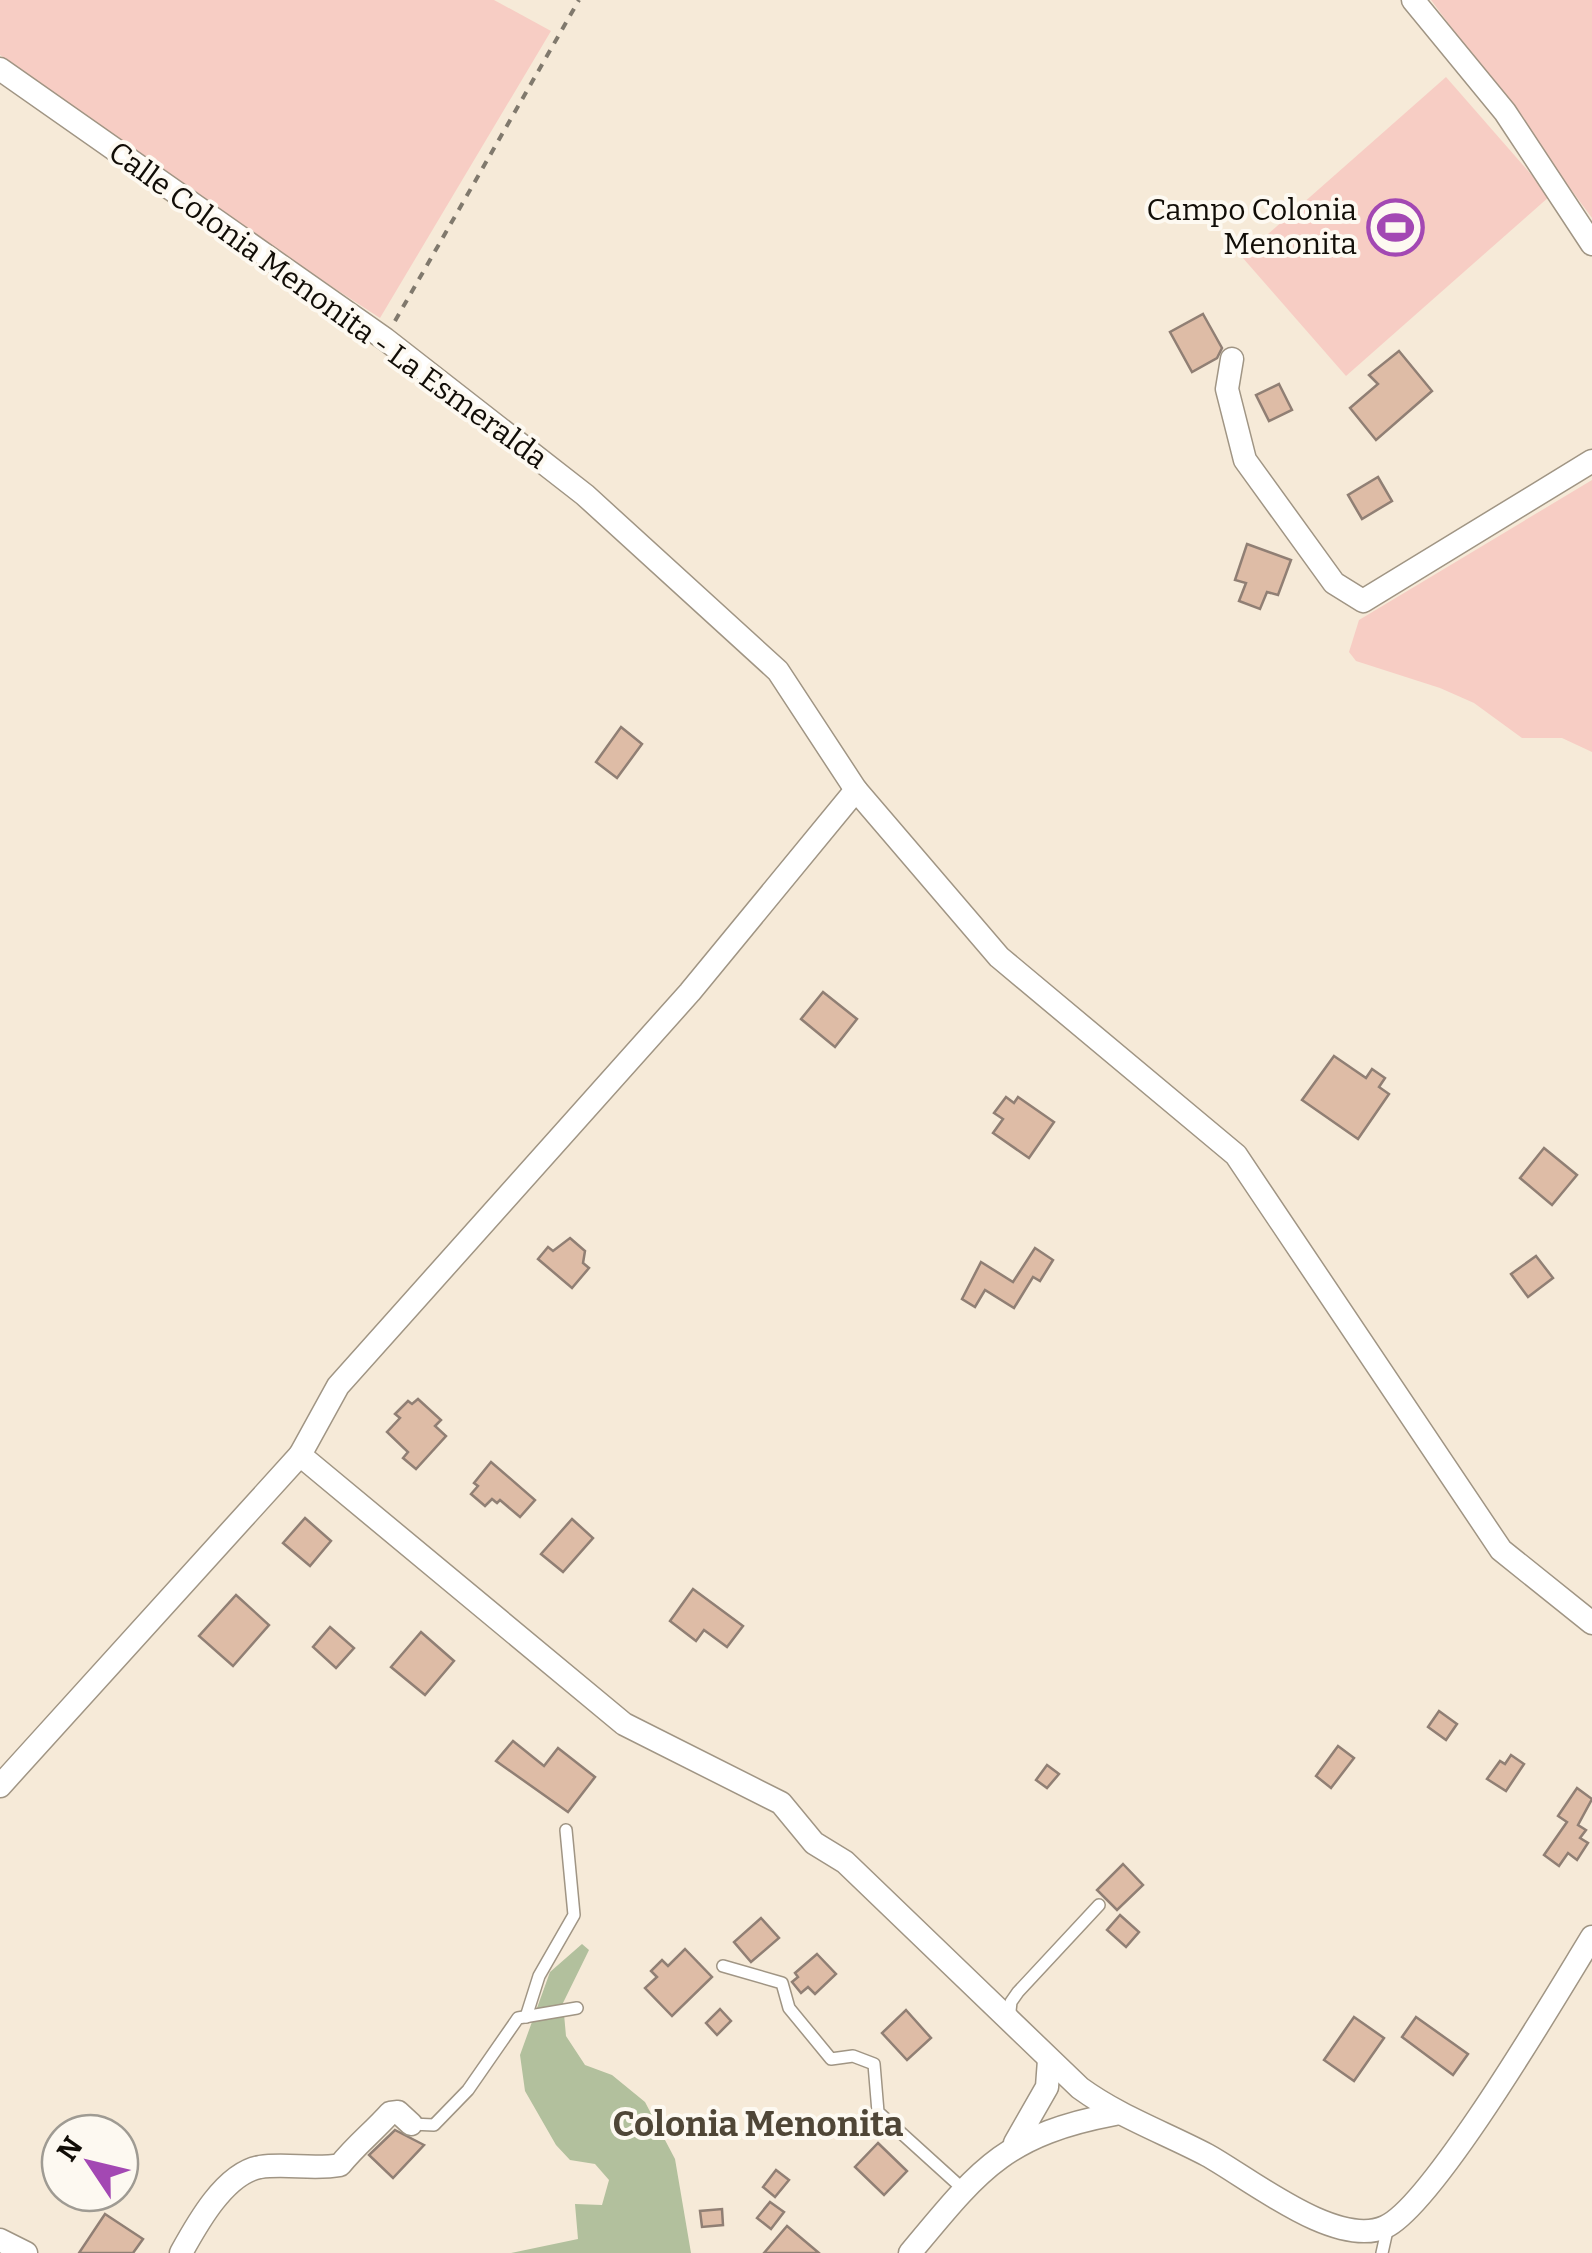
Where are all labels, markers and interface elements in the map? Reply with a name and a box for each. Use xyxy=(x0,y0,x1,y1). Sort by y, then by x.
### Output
street label: Calle Colonia Menonita - La Esmeralda xyxy=(102,134,554,476)
place label: Campo Colonia Menonita xyxy=(1147,192,1357,262)
sports icon: Campo Colonia Menonita xyxy=(1366,197,1426,257)
district label: Colonia Menonita xyxy=(613,2103,904,2145)
north arrow xyxy=(40,2113,140,2213)
text: N xyxy=(50,2131,90,2167)

